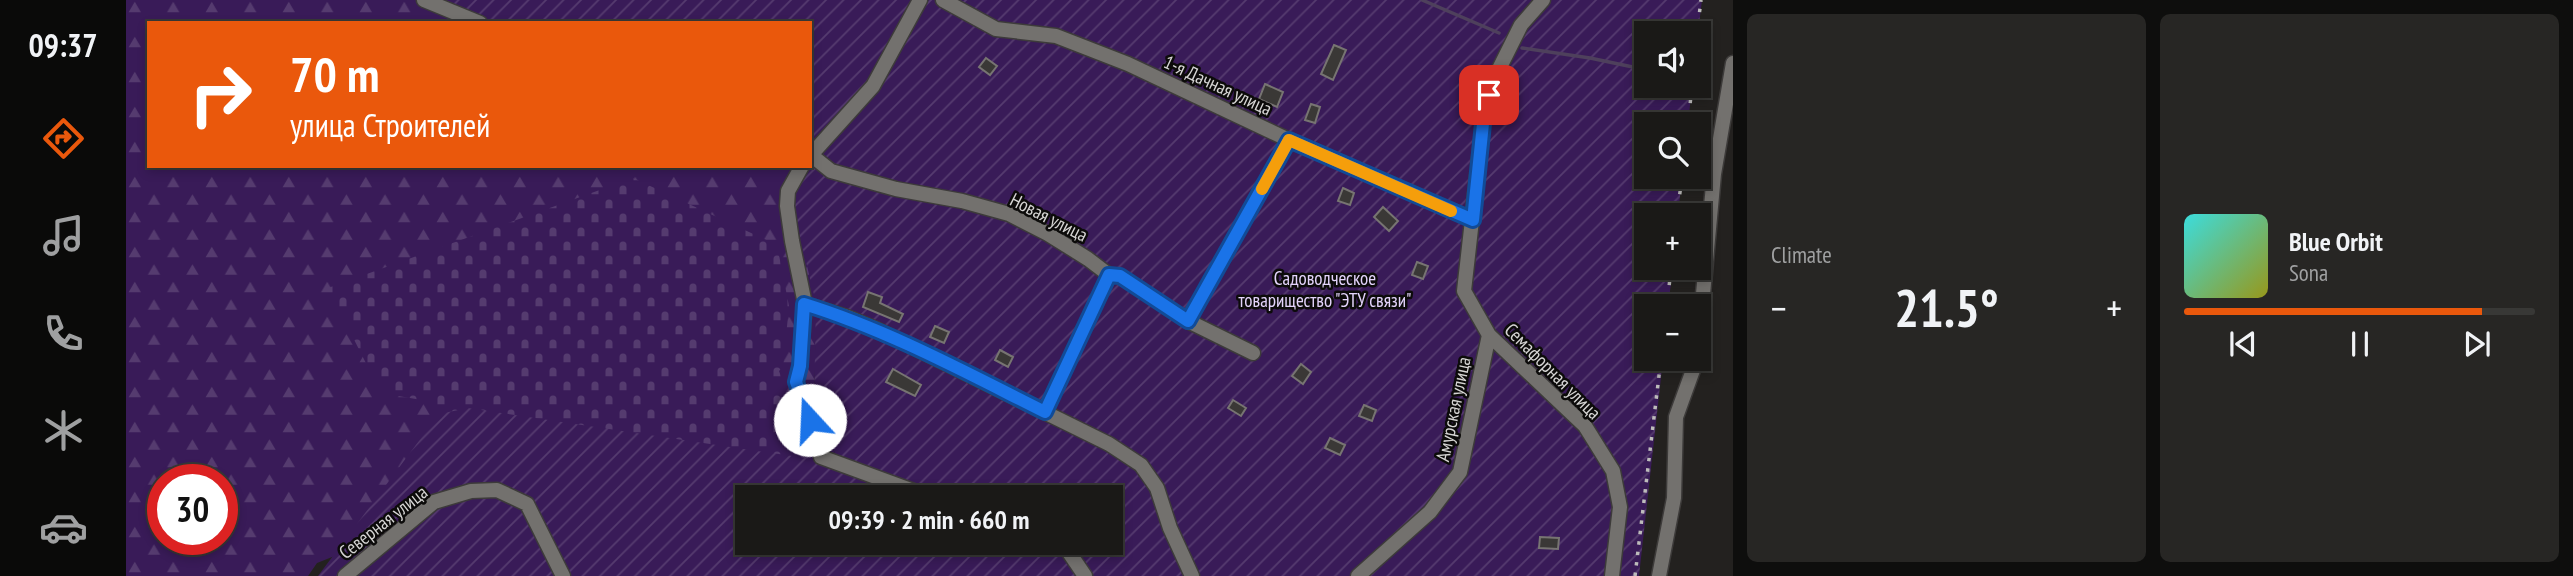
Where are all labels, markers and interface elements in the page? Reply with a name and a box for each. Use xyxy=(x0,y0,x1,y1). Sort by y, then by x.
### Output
map controls xyxy=(1634,21,1711,371)
button: sound xyxy=(1634,21,1711,98)
text: 09:37 xyxy=(28,24,98,66)
text: 70 m xyxy=(290,42,379,106)
icon: right xyxy=(175,49,266,140)
street label: 1-я Дачная улица xyxy=(1160,49,1276,121)
pin xyxy=(1459,65,1519,125)
icon: arrive xyxy=(1470,76,1508,114)
text: улица Строителей xyxy=(290,104,490,146)
button: search xyxy=(1634,112,1711,189)
icon: directions xyxy=(39,114,88,163)
street label: Новая улица xyxy=(1006,187,1092,247)
button: + xyxy=(1634,203,1711,280)
icon: music xyxy=(39,211,88,260)
text: Blue Orbit xyxy=(2289,225,2383,258)
text: Climate xyxy=(1771,240,1832,269)
text: Sona xyxy=(2289,258,2328,287)
park label: Садоводческое товарищество "ЭТУ связи" xyxy=(1238,266,1412,312)
text: 21.5° xyxy=(1894,274,1999,341)
text: − xyxy=(1771,283,1787,332)
text: + xyxy=(2106,283,2122,332)
button: − xyxy=(1634,294,1711,371)
icon: phone xyxy=(39,309,88,358)
street label: Семафорная улица xyxy=(1500,318,1606,424)
icon: previous xyxy=(2224,325,2262,363)
icon: pause xyxy=(2341,325,2379,363)
icon: next xyxy=(2458,325,2496,363)
street label: Амурская улица xyxy=(1430,355,1476,463)
position arrow xyxy=(773,383,847,457)
icon: climate xyxy=(39,406,88,455)
speed limit sign: 30 xyxy=(147,464,238,555)
street label: Северная улица xyxy=(334,480,432,564)
icon: car xyxy=(39,503,88,552)
text: 09:39 · 2 min · 660 m xyxy=(829,503,1029,536)

